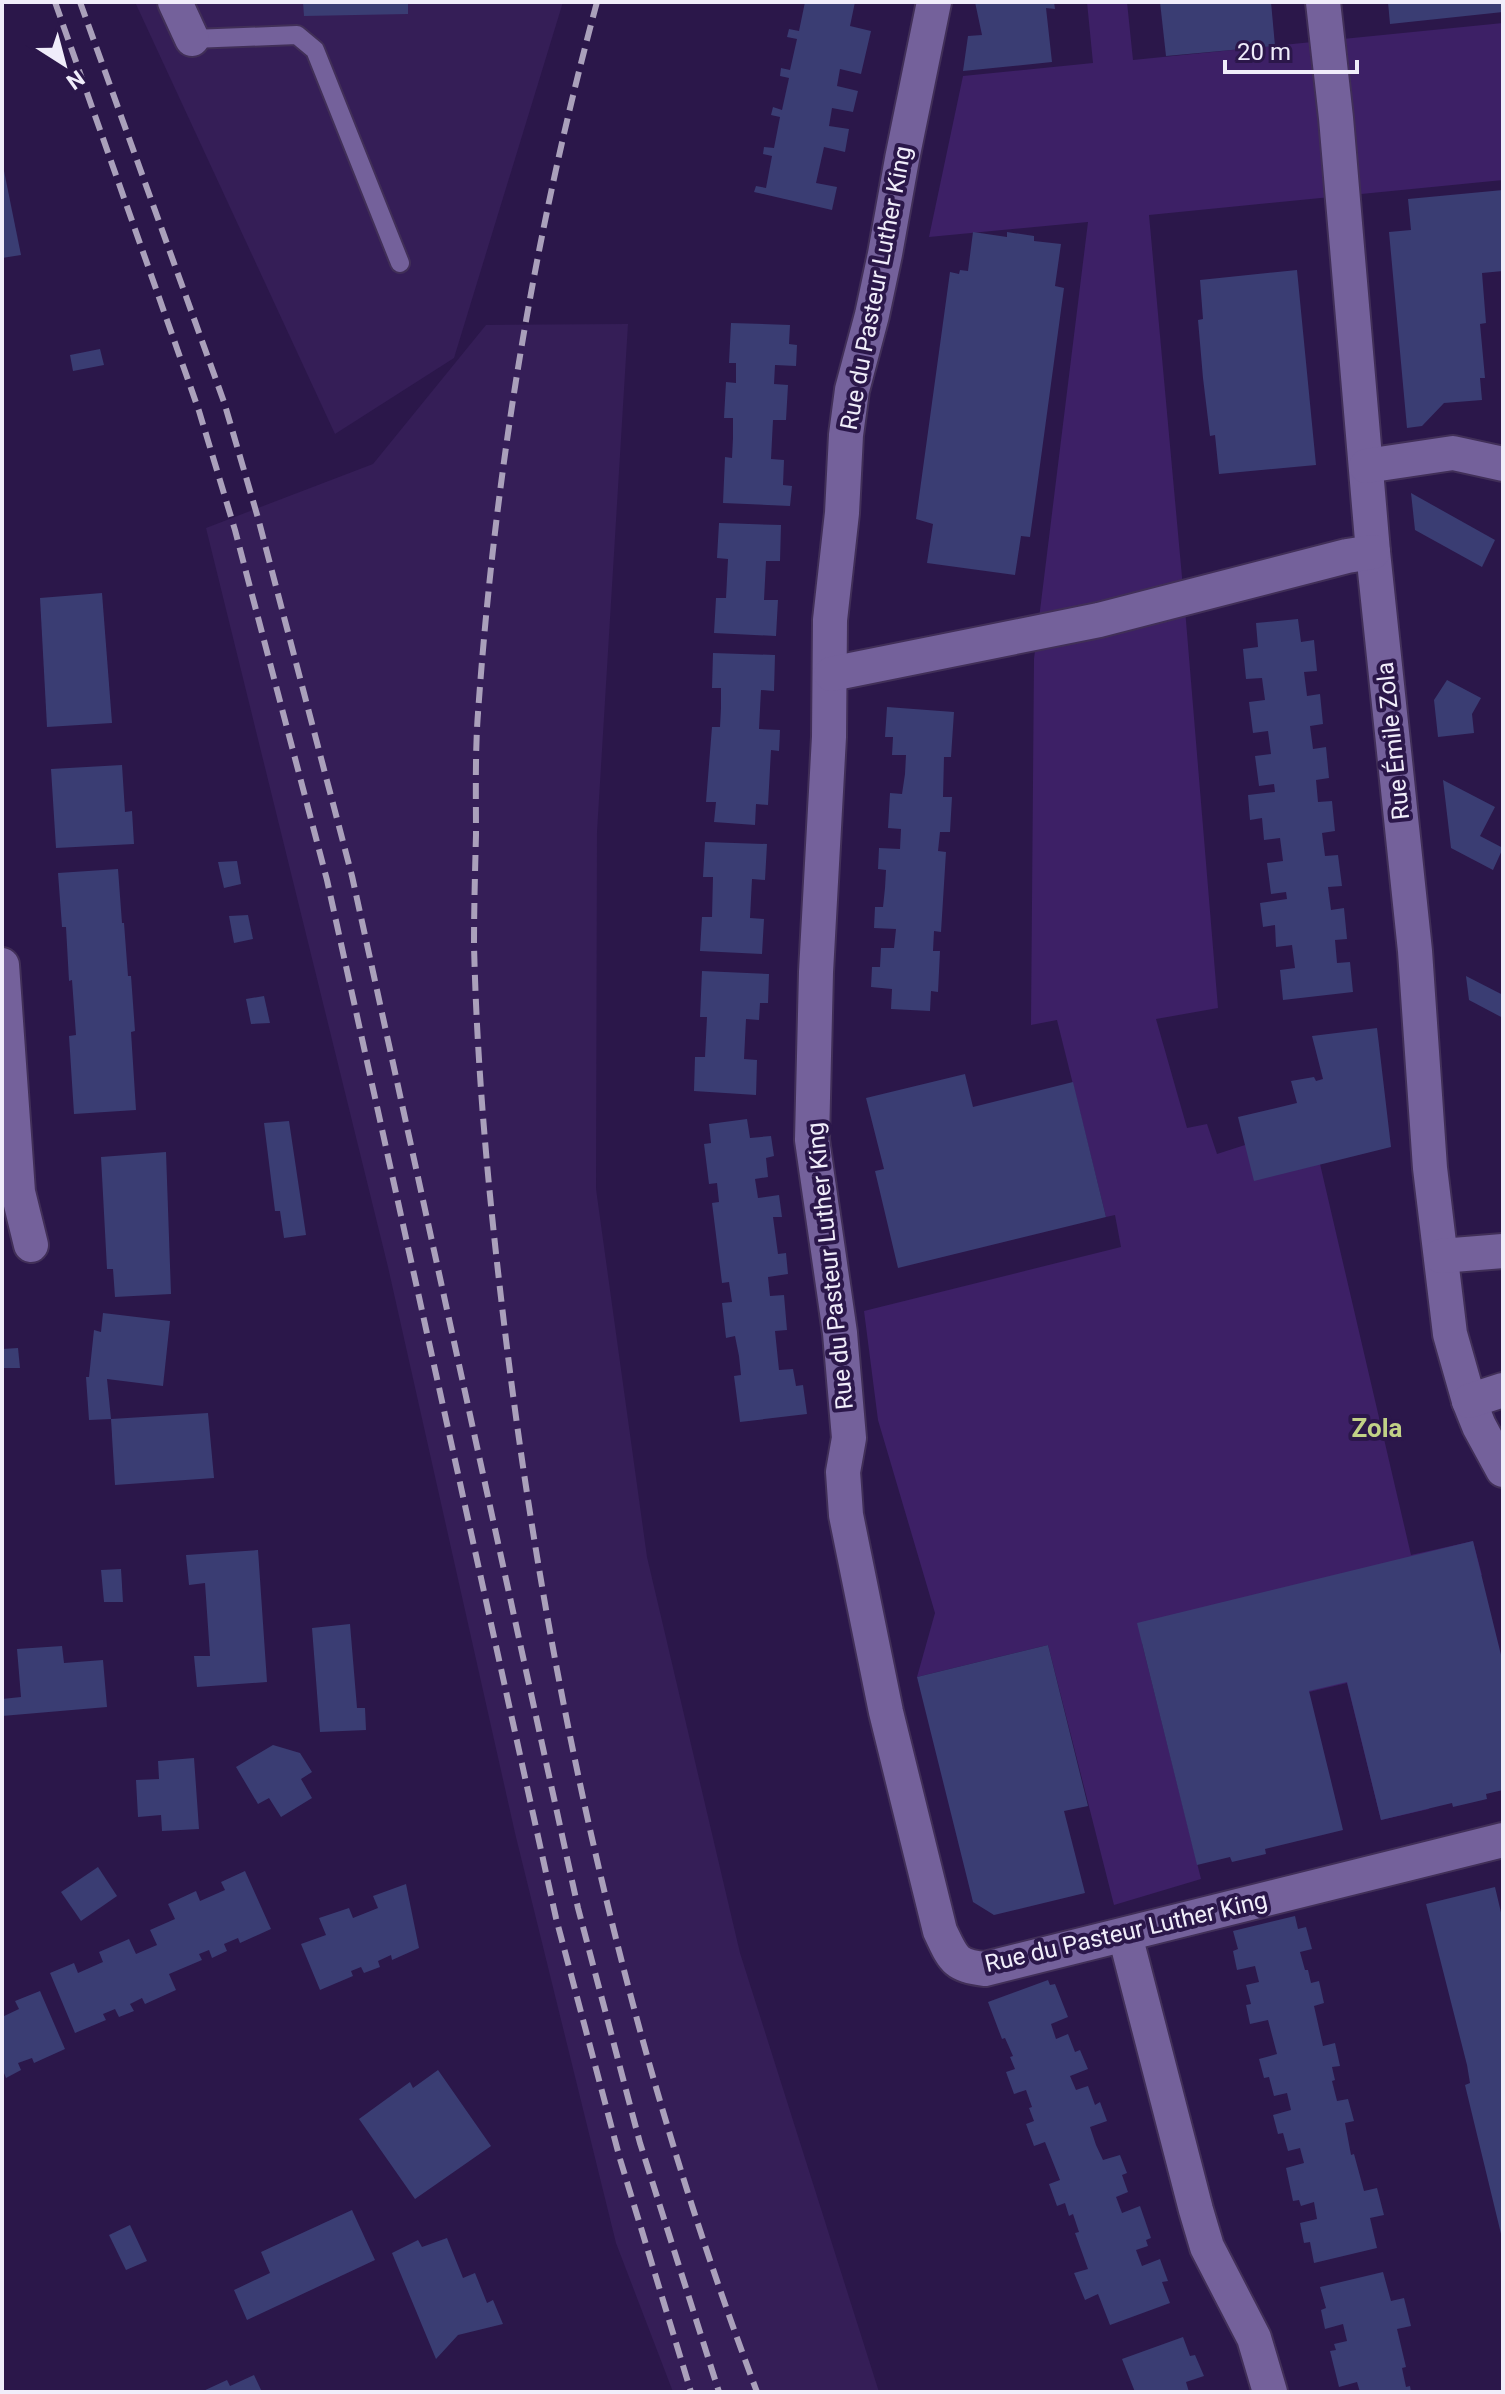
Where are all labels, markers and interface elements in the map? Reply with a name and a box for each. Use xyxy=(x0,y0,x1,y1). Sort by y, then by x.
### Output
north arrow xyxy=(24,24,104,104)
scale bar xyxy=(1225,24,1357,74)
text: 20 m xyxy=(1237,38,1291,66)
text: N xyxy=(62,65,89,94)
street label: Rue du Pasteur Luther King xyxy=(835,144,917,432)
street label: Rue Émile Zola xyxy=(1371,661,1415,821)
street label: Rue du Pasteur Luther King xyxy=(801,1121,859,1411)
district label: Zola xyxy=(1352,1413,1403,1443)
street label: Rue du Pasteur Luther King xyxy=(982,1886,1270,1978)

